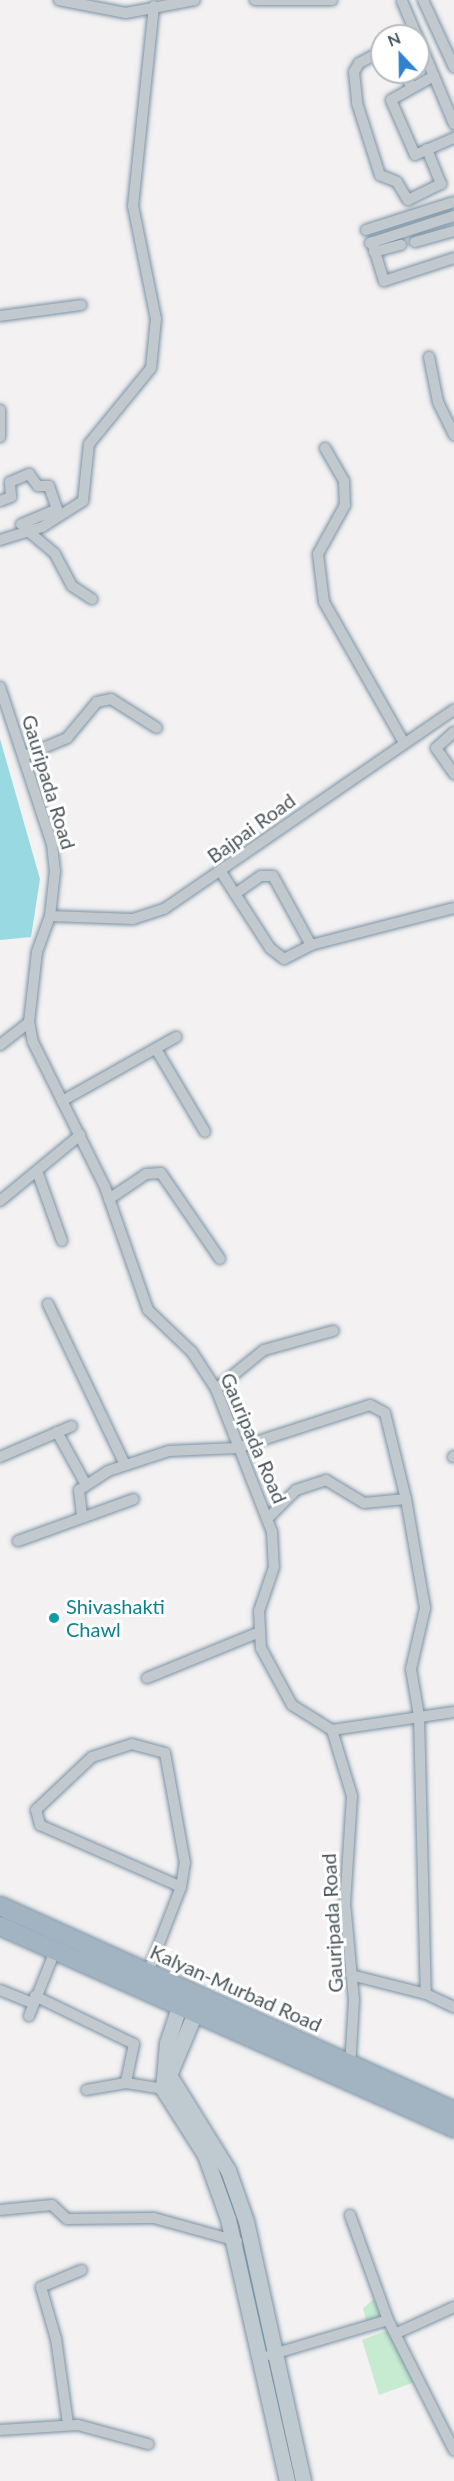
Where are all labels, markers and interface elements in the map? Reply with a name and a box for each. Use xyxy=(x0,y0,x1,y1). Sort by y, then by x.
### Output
north arrow xyxy=(370,24,430,84)
text: N xyxy=(385,28,403,50)
street label: Gauripada Road xyxy=(17,712,81,852)
street label: Bajpai Road xyxy=(202,788,300,868)
street label: Gauripada Road xyxy=(216,1369,292,1507)
place label: Shivashakti Chawl xyxy=(66,1594,165,1641)
marker: Shivashakti Chawl xyxy=(47,1611,61,1625)
street label: Gauripada Road xyxy=(316,1853,348,1993)
street label: Kalyan-Murbad Road xyxy=(147,1939,325,2037)

